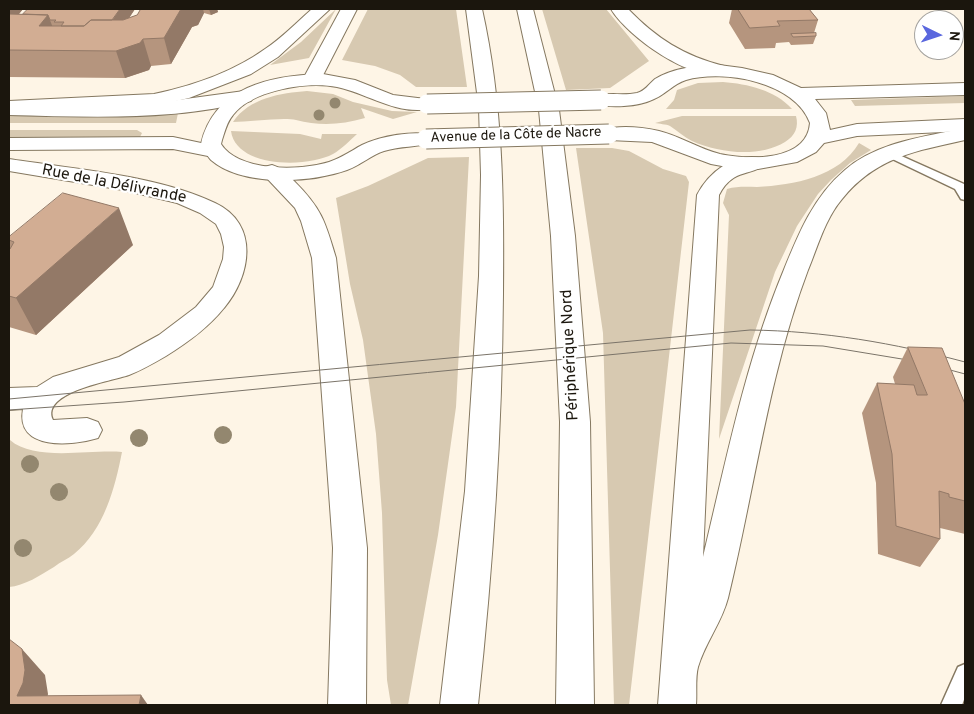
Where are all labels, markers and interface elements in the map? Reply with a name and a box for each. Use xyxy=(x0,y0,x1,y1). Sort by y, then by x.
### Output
north arrow xyxy=(914,10,964,60)
text: N xyxy=(945,30,962,42)
street label: Avenue de la Côte de Nacre xyxy=(430,125,602,147)
street label: Rue de la Délivrande xyxy=(40,162,188,208)
street label: Périphérique Nord xyxy=(558,289,584,421)

